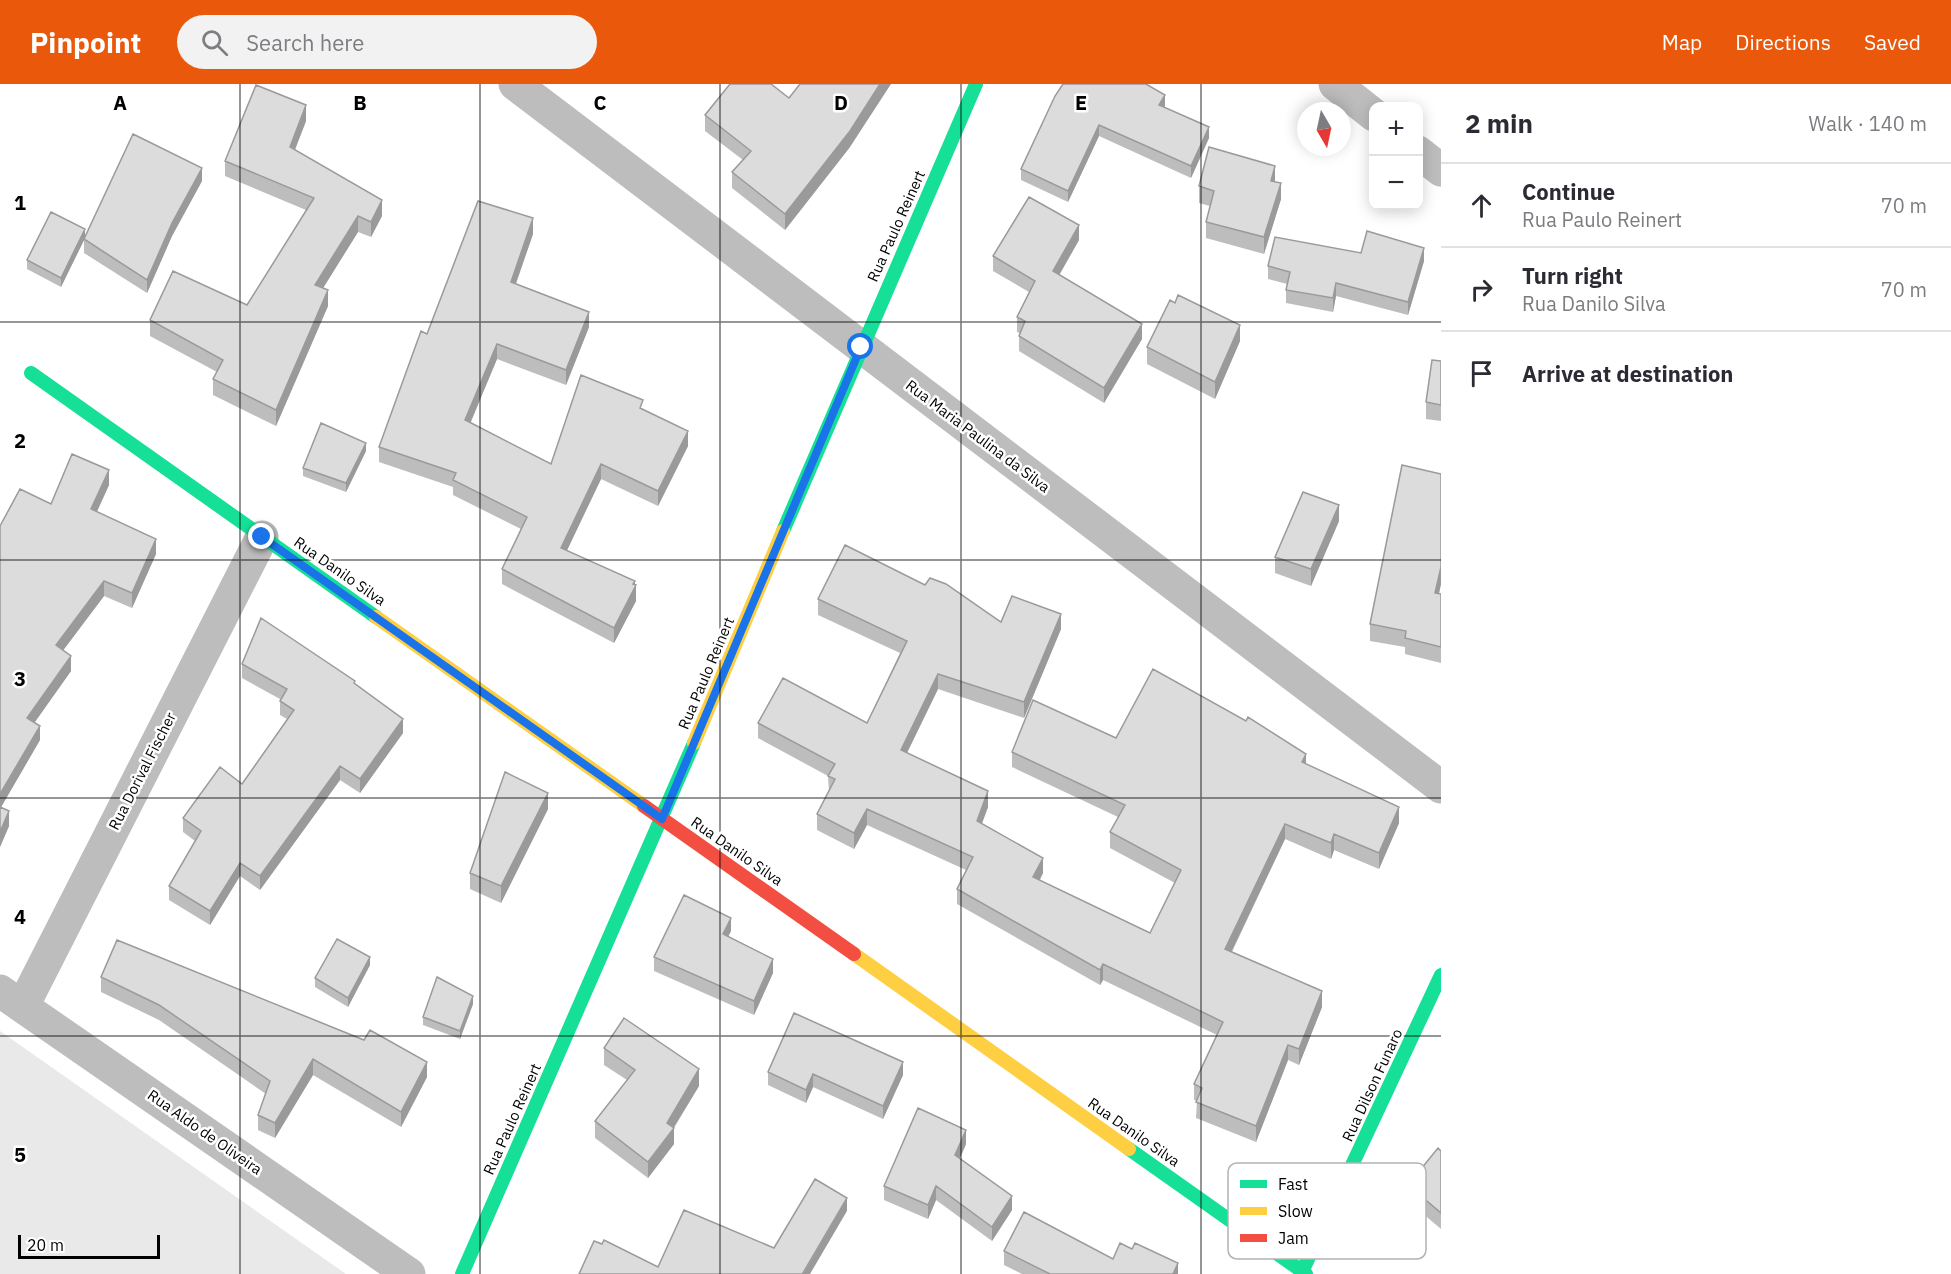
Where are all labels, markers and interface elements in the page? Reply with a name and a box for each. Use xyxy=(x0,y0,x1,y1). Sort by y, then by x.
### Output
search box xyxy=(177,15,597,69)
text: Pinpoint xyxy=(30,24,141,61)
icon: search xyxy=(198,26,231,59)
text: Search here xyxy=(246,28,364,57)
text: Map xyxy=(1662,28,1702,56)
text: Directions xyxy=(1735,28,1831,56)
text: Saved xyxy=(1864,28,1921,56)
text: A xyxy=(113,89,127,116)
text: B xyxy=(353,89,367,116)
text: C xyxy=(593,89,607,116)
text: D xyxy=(834,89,848,116)
text: E xyxy=(1075,89,1087,116)
north arrow xyxy=(1297,102,1351,156)
map controls xyxy=(1369,102,1423,210)
button: + xyxy=(1369,102,1423,156)
text: 2 min xyxy=(1465,106,1533,140)
text: Walk · 140 m xyxy=(1809,110,1927,137)
button: − xyxy=(1369,156,1423,210)
street label: Rua Paulo Reinert xyxy=(863,167,929,285)
text: Continue xyxy=(1522,177,1615,206)
text: 1 xyxy=(14,189,26,216)
icon: ahead xyxy=(1465,189,1498,222)
text: 70 m xyxy=(1881,192,1927,219)
text: Rua Paulo Reinert xyxy=(1522,206,1682,233)
text: Turn right xyxy=(1522,261,1623,290)
icon: right xyxy=(1465,273,1498,306)
text: 70 m xyxy=(1881,276,1927,303)
text: Rua Danilo Silva xyxy=(1522,290,1666,317)
route start xyxy=(847,333,873,359)
icon: arrive xyxy=(1465,357,1498,390)
text: Arrive at destination xyxy=(1522,359,1733,388)
street label: Rua Maria Paulina da Silva xyxy=(902,375,1054,497)
text: 2 xyxy=(14,427,26,454)
route end xyxy=(248,523,274,549)
street label: Rua Danilo Silva xyxy=(290,532,390,610)
street label: Rua Paulo Reinert xyxy=(674,614,738,732)
text: 3 xyxy=(14,665,26,692)
street label: Rua Dorival Fischer xyxy=(104,709,180,833)
street label: Rua Danilo Silva xyxy=(687,812,787,890)
text: 4 xyxy=(14,903,26,930)
street label: Rua Dilson Funaro xyxy=(1338,1026,1406,1144)
street label: Rua Paulo Reinert xyxy=(479,1060,545,1178)
street label: Rua Aldo de Oliveira xyxy=(144,1085,266,1179)
street label: Rua Danilo Silva xyxy=(1084,1093,1184,1171)
text: 5 xyxy=(14,1141,26,1168)
legend xyxy=(1228,1163,1426,1259)
text: Fast xyxy=(1278,1174,1308,1194)
text: Slow xyxy=(1278,1201,1313,1221)
text: Jam xyxy=(1278,1228,1309,1248)
scale bar xyxy=(18,1232,160,1260)
text: 20 m xyxy=(27,1235,64,1255)

